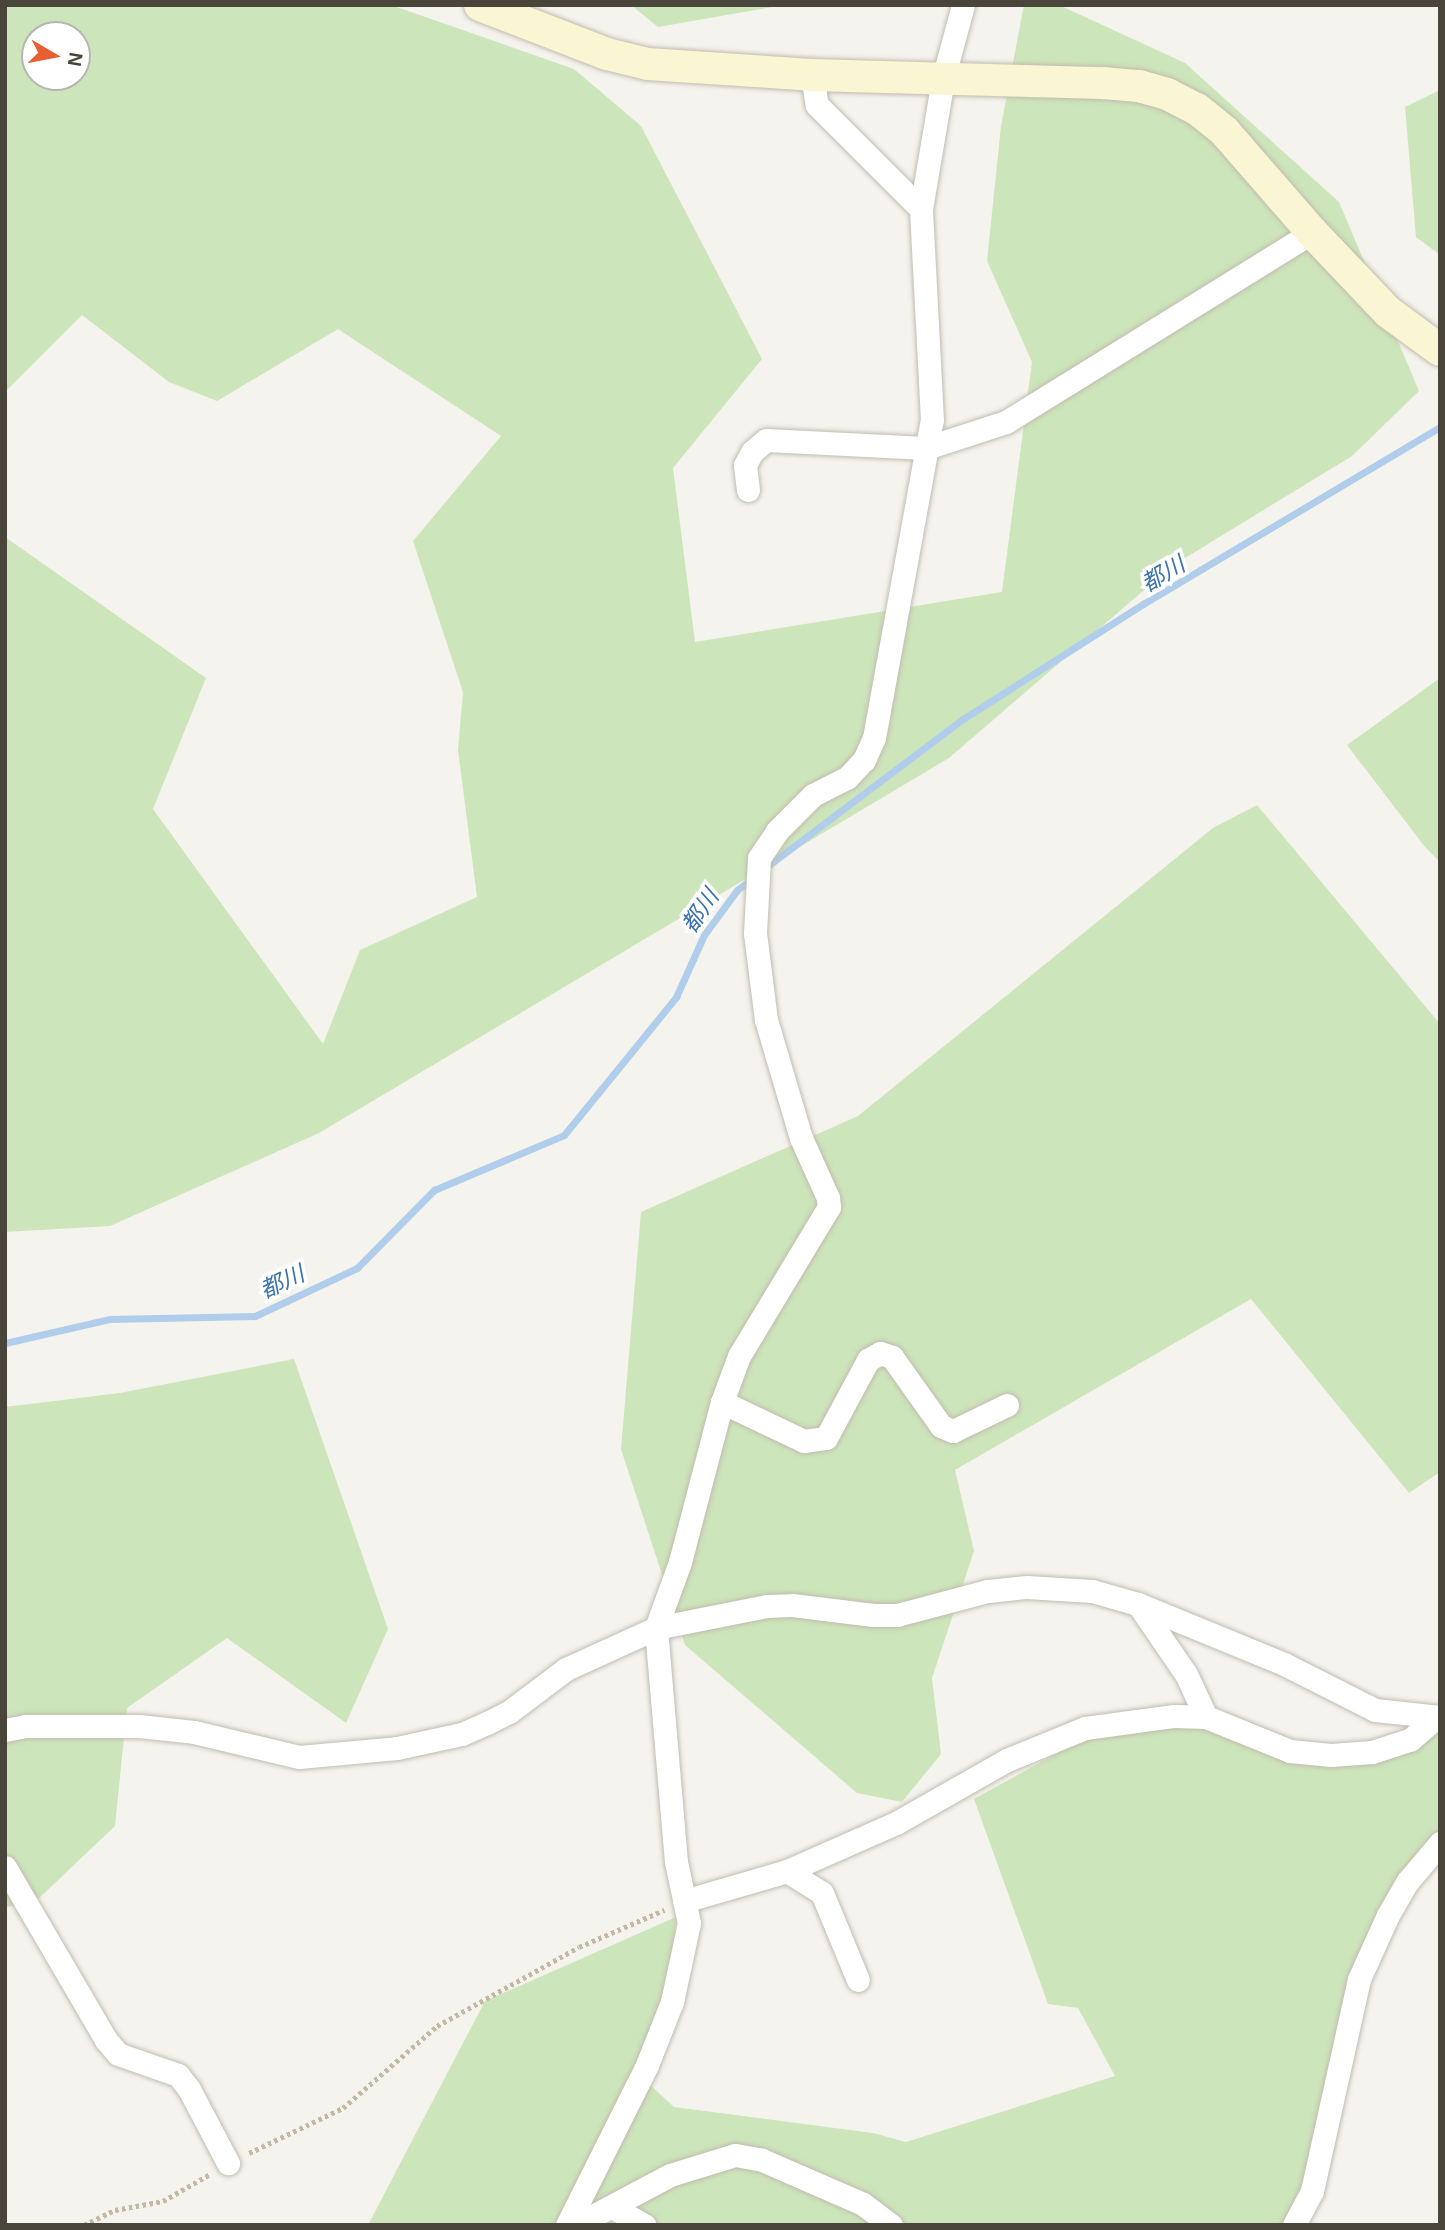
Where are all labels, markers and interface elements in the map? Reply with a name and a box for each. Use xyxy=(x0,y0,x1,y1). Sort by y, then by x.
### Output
north arrow xyxy=(21,21,91,91)
text: N xyxy=(64,51,87,68)
water label: 都川 xyxy=(1136,550,1190,598)
water label: 都川 xyxy=(676,884,724,938)
water label: 都川 xyxy=(255,1260,309,1304)

